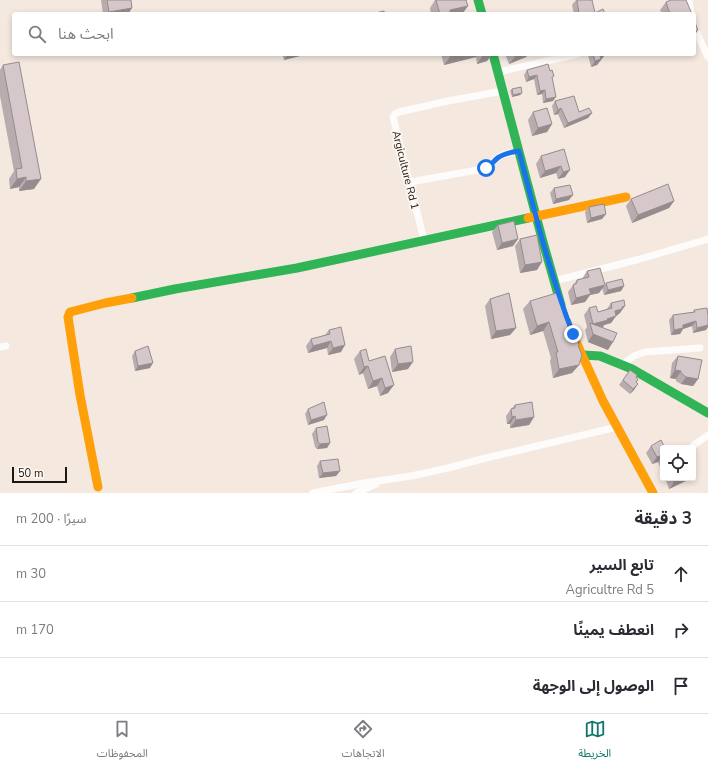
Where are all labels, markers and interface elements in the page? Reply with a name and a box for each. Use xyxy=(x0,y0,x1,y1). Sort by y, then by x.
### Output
search box xyxy=(12,12,696,56)
icon: search xyxy=(26,23,48,45)
text: ابحث هنا xyxy=(58,24,114,44)
street label: Argiculture Rd 1 xyxy=(388,129,423,211)
route start xyxy=(477,159,495,177)
route end xyxy=(564,325,582,343)
map controls xyxy=(660,445,696,481)
button: locate xyxy=(660,445,696,481)
scale bar xyxy=(12,465,67,484)
text: 50 m xyxy=(18,466,43,481)
text: 3 دقيقة xyxy=(634,507,692,530)
text: سيرًا · 200 m xyxy=(16,510,87,528)
text: تابع السير xyxy=(590,555,654,575)
icon: ahead xyxy=(670,563,692,585)
text: 30 m xyxy=(16,565,46,583)
text: Agricultre Rd 5 xyxy=(566,581,654,599)
icon: right xyxy=(670,619,692,641)
text: انعطف يمينًا xyxy=(573,620,654,640)
text: 170 m xyxy=(16,621,54,639)
icon: arrive xyxy=(670,675,692,697)
text: الوصول إلى الوجهة xyxy=(533,676,654,696)
tab: المحفوظات xyxy=(97,718,148,765)
tab: الاتجاهات xyxy=(342,718,385,765)
tab: الخريطة xyxy=(578,718,611,765)

